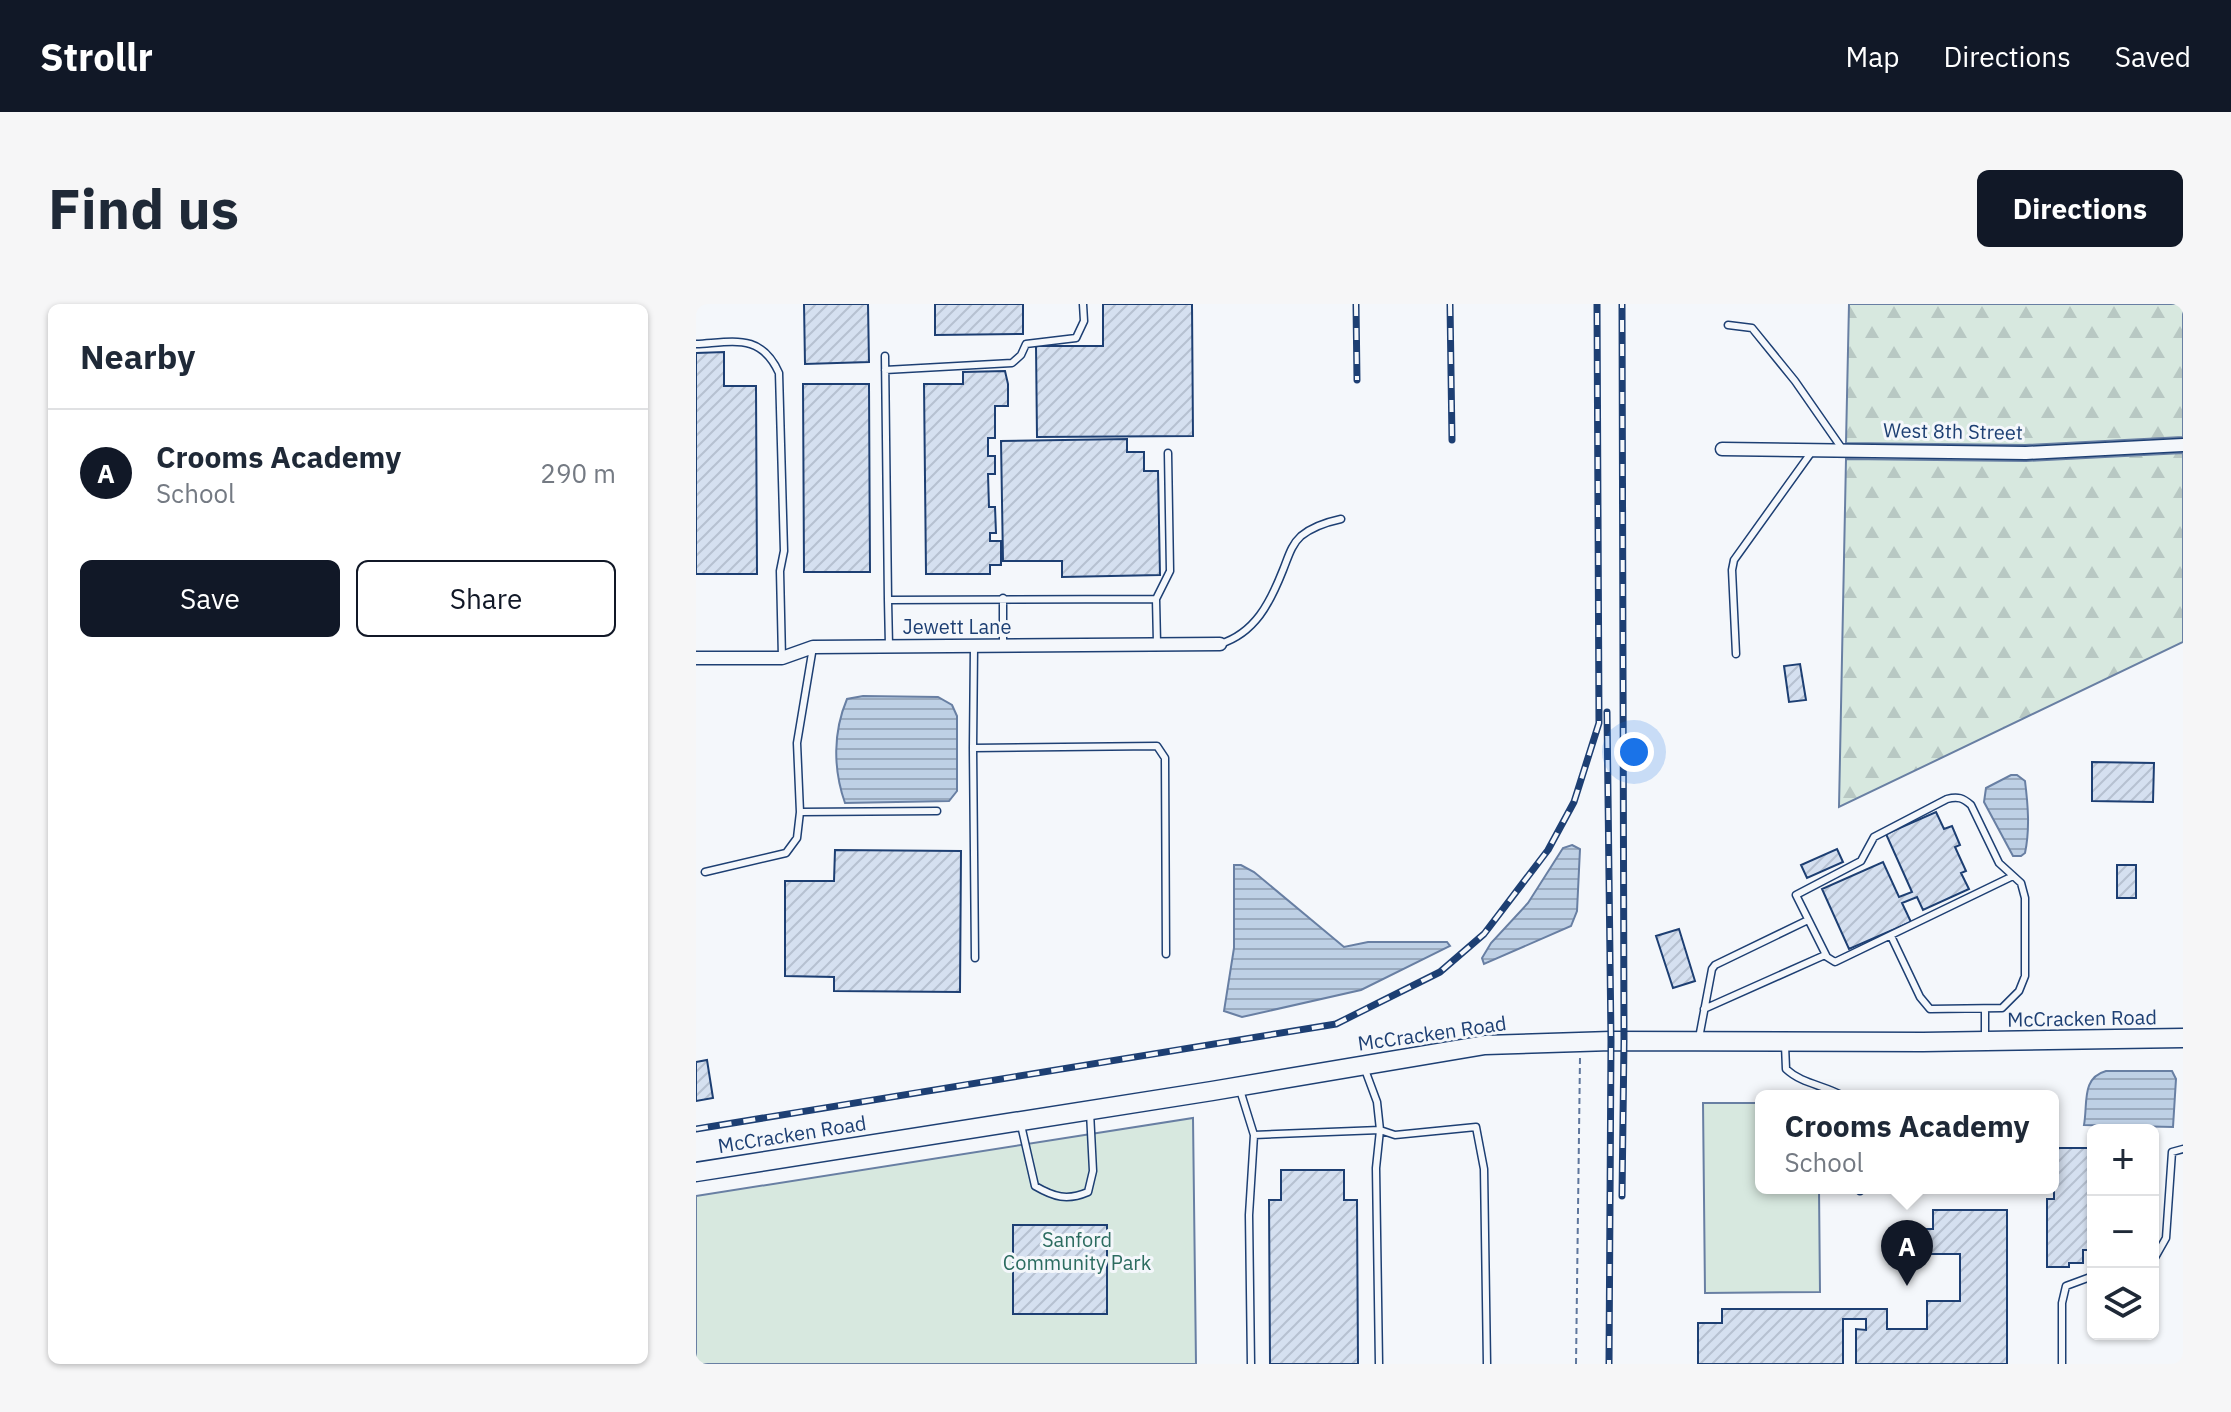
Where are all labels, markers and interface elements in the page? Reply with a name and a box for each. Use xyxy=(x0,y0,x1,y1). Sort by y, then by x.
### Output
text: Strollr xyxy=(40,32,153,81)
text: Map xyxy=(1845,38,1899,75)
text: Directions xyxy=(1943,38,2071,75)
text: Saved xyxy=(2115,38,2191,75)
button: Directions xyxy=(1977,170,2183,247)
text: Find us xyxy=(48,172,239,244)
text: Nearby xyxy=(80,334,195,378)
street label: West 8th Street xyxy=(1883,416,2023,446)
text: Crooms Academy xyxy=(156,437,401,476)
text: A xyxy=(97,456,115,490)
text: 290 m xyxy=(540,456,616,490)
text: School xyxy=(156,476,235,510)
button: Save xyxy=(80,560,340,637)
button: Share xyxy=(356,560,616,637)
street label: Jewett Lane xyxy=(903,613,1011,640)
your location xyxy=(1614,732,1654,772)
street label: McCracken Road xyxy=(2007,1003,2157,1033)
street label: McCracken Road xyxy=(1356,1009,1508,1057)
popup xyxy=(1755,1090,2059,1194)
text: Crooms Academy xyxy=(1784,1106,2030,1145)
street label: McCracken Road xyxy=(716,1109,868,1159)
map controls xyxy=(2087,1124,2159,1340)
button: + xyxy=(2087,1124,2159,1196)
text: School xyxy=(1784,1145,1864,1179)
button: − xyxy=(2087,1196,2159,1268)
pin: A xyxy=(1881,1220,1933,1286)
park label: Sanford Community Park xyxy=(1003,1226,1152,1276)
button: layers xyxy=(2087,1268,2159,1340)

